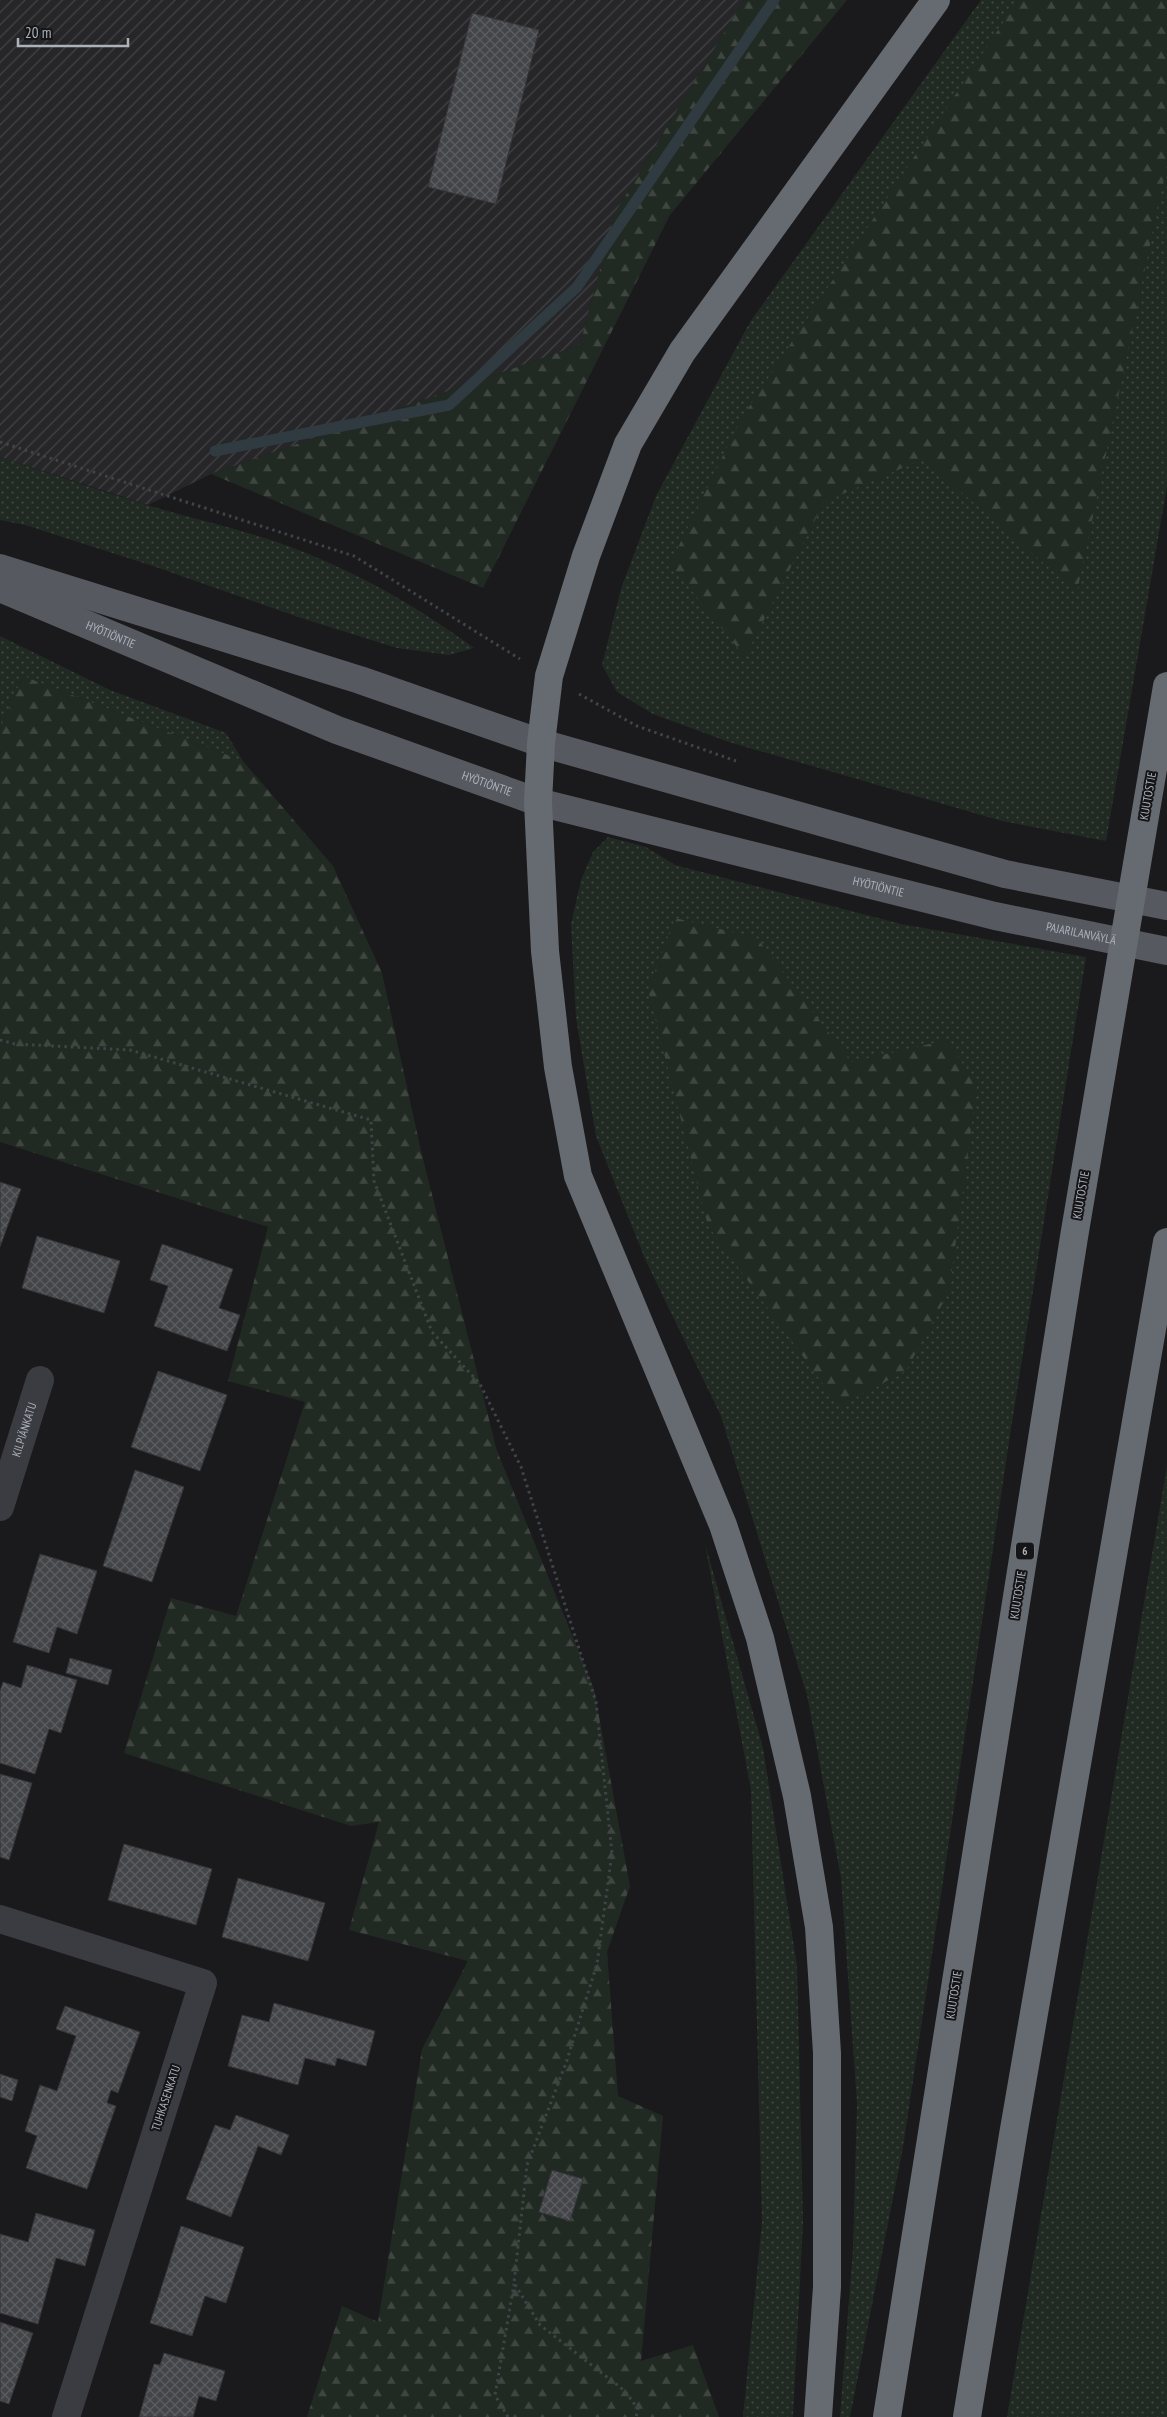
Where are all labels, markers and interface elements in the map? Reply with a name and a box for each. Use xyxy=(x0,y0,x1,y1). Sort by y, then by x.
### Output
scale bar xyxy=(18,15,128,47)
text: 20 m xyxy=(25,23,51,42)
street label: HYÖTIÖNTIE xyxy=(84,617,138,651)
street label: HYÖTIÖNTIE xyxy=(460,767,514,799)
street label: KUUTOSTIE xyxy=(1136,771,1159,821)
street label: HYÖTIÖNTIE xyxy=(851,873,906,900)
street label: PAJARILANVÄYLÄ xyxy=(1045,919,1118,948)
street label: KUUTOSTIE xyxy=(1069,1170,1092,1220)
street label: KILPIÄNKATU xyxy=(8,1400,39,1459)
road number: 6 xyxy=(1016,1542,1034,1560)
street label: KUUTOSTIE xyxy=(1006,1570,1029,1620)
street label: KUUTOSTIE xyxy=(942,1970,965,2020)
street label: TUHKASENKATU xyxy=(148,2063,183,2133)

